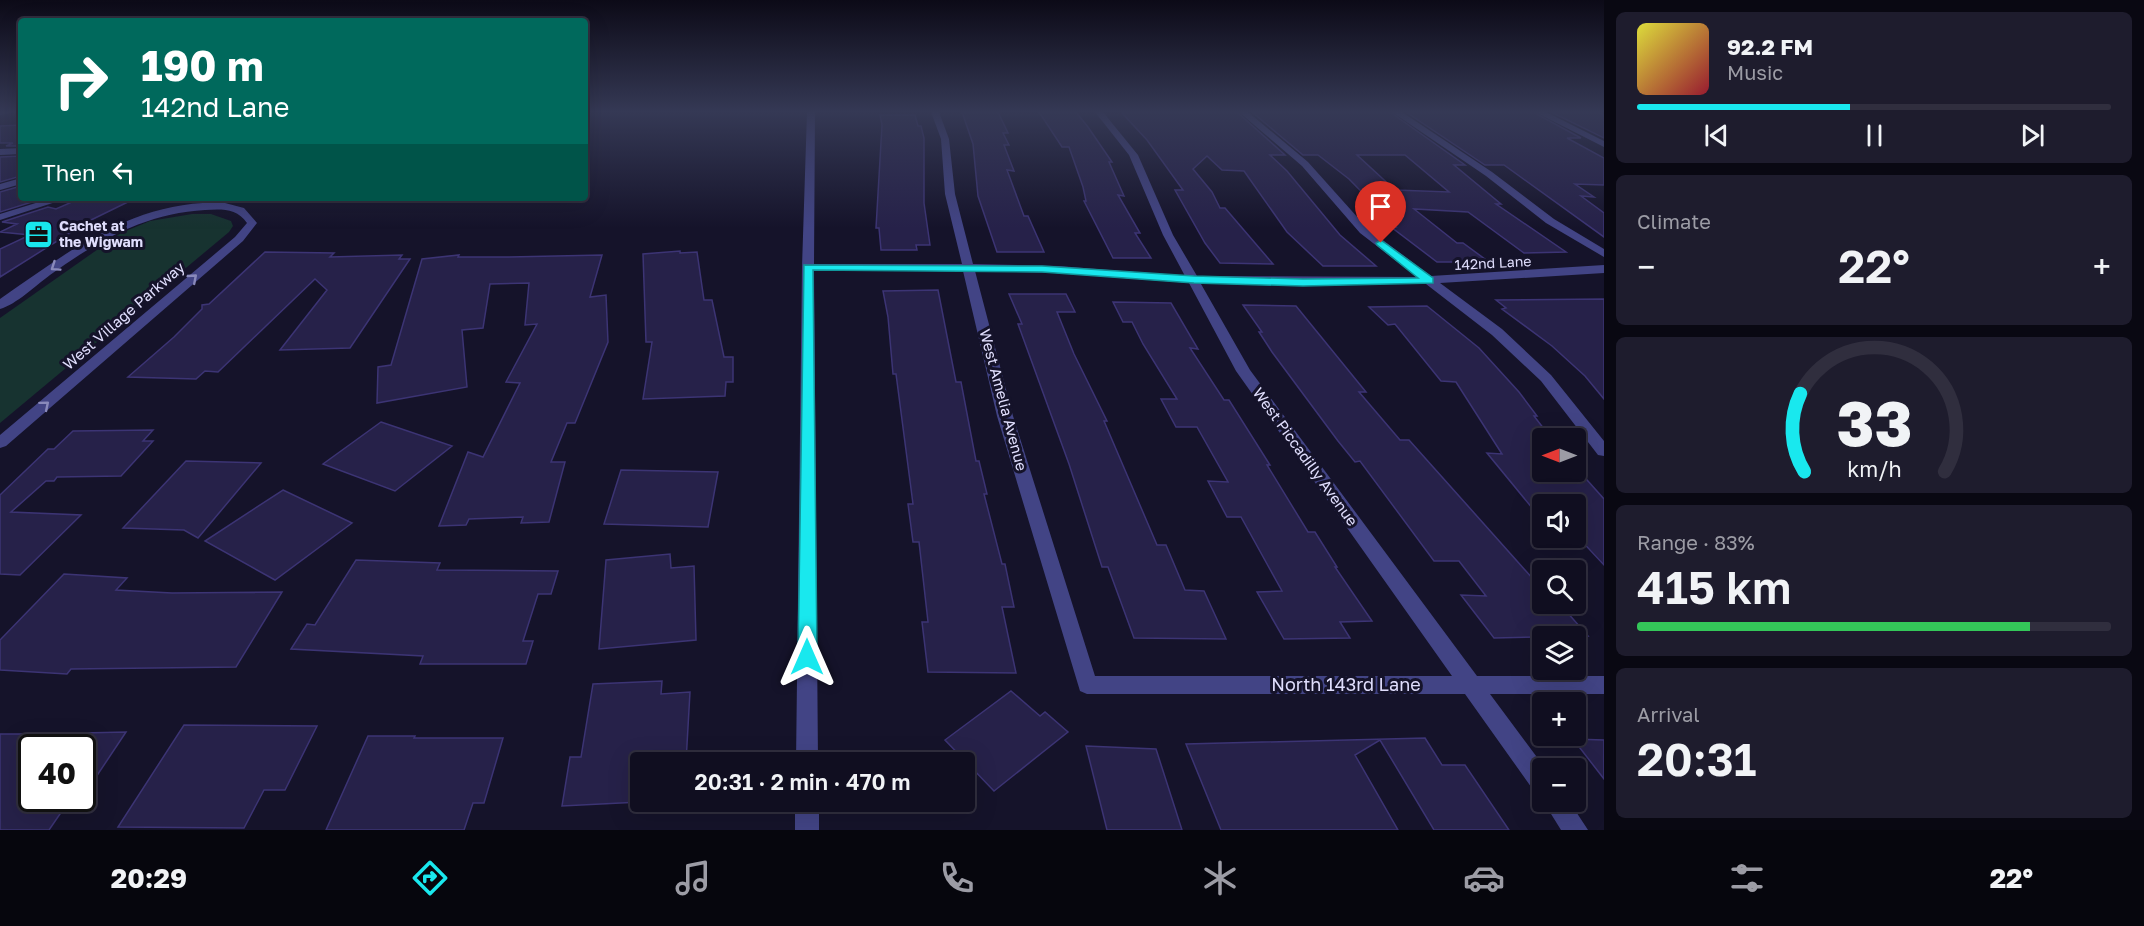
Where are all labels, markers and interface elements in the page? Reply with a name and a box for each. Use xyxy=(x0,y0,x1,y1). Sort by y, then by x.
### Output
text: 92.2 FM xyxy=(1727,33,1813,60)
text: 190 m xyxy=(141,40,264,90)
icon: right xyxy=(42,42,120,120)
text: Music xyxy=(1727,60,1783,84)
text: 142nd Lane xyxy=(141,91,289,123)
icon: previous xyxy=(1700,119,1733,152)
icon: pause xyxy=(1858,119,1891,152)
icon: next xyxy=(2016,119,2049,152)
icon: left xyxy=(107,156,140,189)
text: Then xyxy=(42,159,95,186)
pin xyxy=(1355,181,1406,243)
icon: arrive xyxy=(1364,190,1397,223)
text: Climate xyxy=(1637,209,1711,233)
place label: Cachet at the Wigwam xyxy=(59,217,143,250)
office icon: Cachet at the Wigwam xyxy=(22,218,54,250)
text: 22° xyxy=(1838,239,1910,293)
text: − xyxy=(1637,247,1655,286)
text: + xyxy=(2093,247,2111,286)
street label: 142nd Lane xyxy=(1454,252,1532,273)
street label: West Village Parkway xyxy=(59,257,188,373)
one-way arrow xyxy=(51,260,62,271)
one-way arrow xyxy=(186,275,197,286)
street label: West Amelia Avenue xyxy=(976,327,1032,473)
street label: West Piccadilly Avenue xyxy=(1250,384,1362,529)
text: 33 xyxy=(1836,385,1912,460)
one-way arrow xyxy=(38,401,49,412)
north arrow xyxy=(1532,428,1586,482)
map controls xyxy=(1532,428,1586,812)
text: km/h xyxy=(1847,456,1901,482)
button: sound xyxy=(1532,494,1586,548)
text: Range · 83% xyxy=(1637,530,1755,554)
button: search xyxy=(1532,560,1586,614)
text: 415 km xyxy=(1637,560,1791,614)
position arrow xyxy=(775,625,839,689)
button: layers xyxy=(1532,626,1586,680)
street label: North 143rd Lane xyxy=(1271,673,1421,695)
button: + xyxy=(1532,692,1586,746)
text: Arrival xyxy=(1637,702,1700,726)
text: 20:31 xyxy=(1637,732,1757,786)
speed limit sign: 40 xyxy=(18,734,96,812)
button: − xyxy=(1532,758,1586,812)
text: 20:31 · 2 min · 470 m xyxy=(695,768,910,795)
icon: directions xyxy=(409,857,451,899)
icon: music xyxy=(672,857,714,899)
icon: phone xyxy=(936,857,978,899)
icon: climate xyxy=(1199,857,1241,899)
icon: car xyxy=(1463,857,1505,899)
icon: filters xyxy=(1726,857,1768,899)
text: 20:29 xyxy=(111,862,187,894)
text: 22° xyxy=(1990,862,2033,894)

